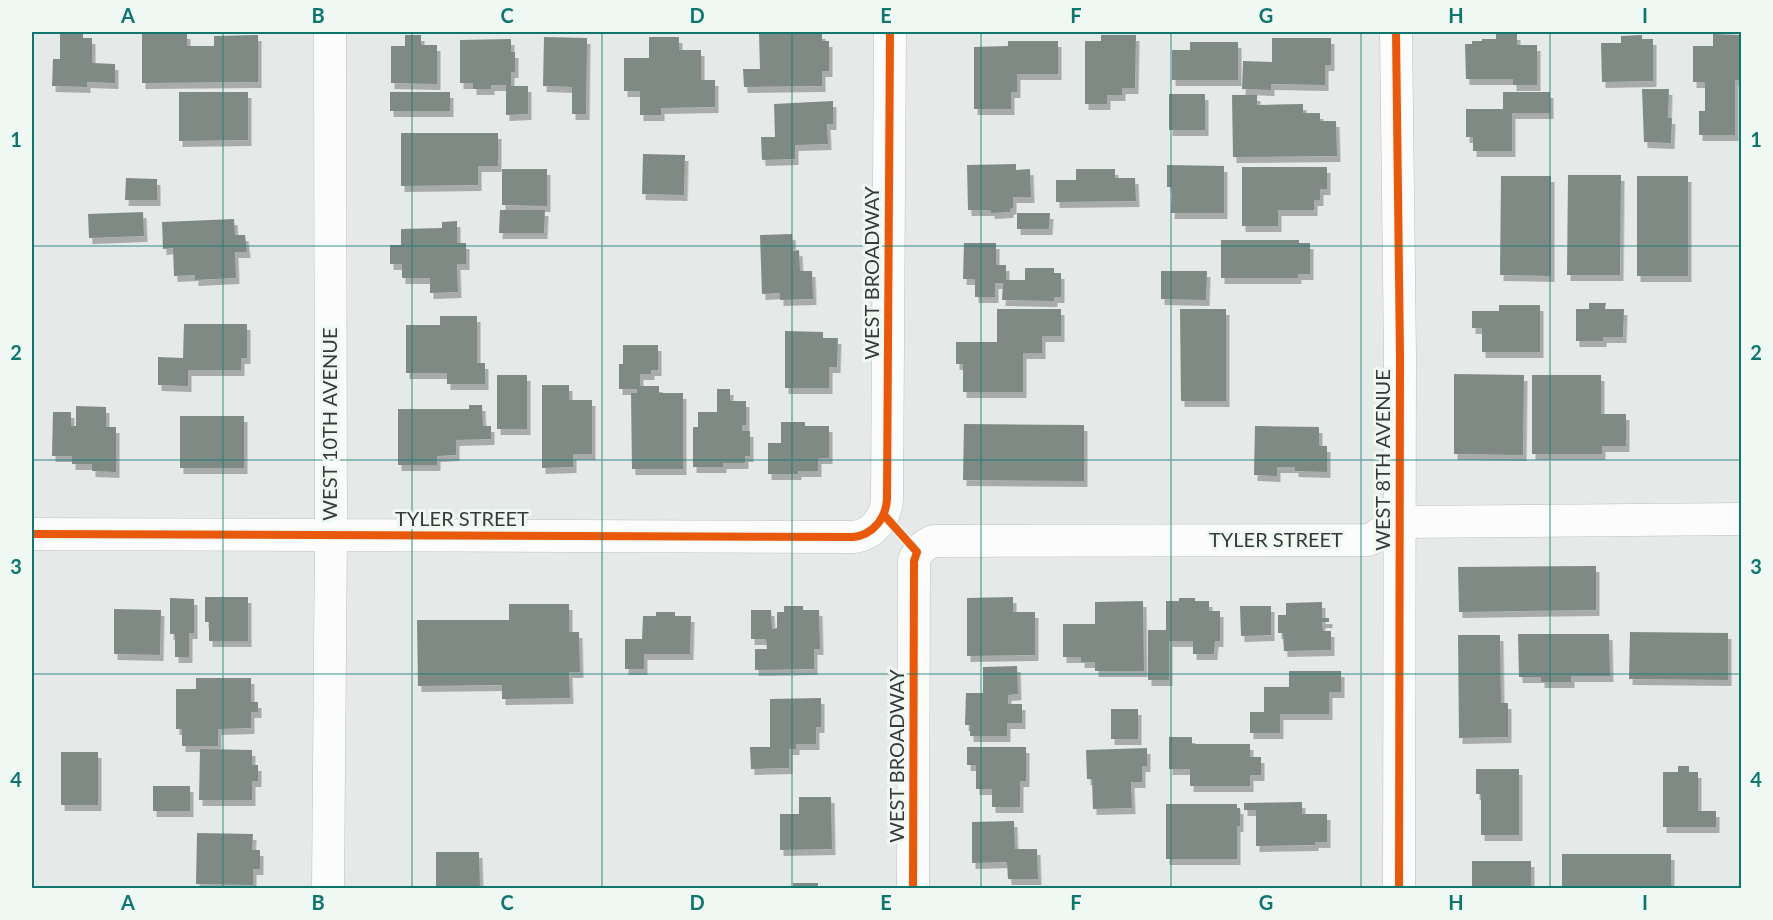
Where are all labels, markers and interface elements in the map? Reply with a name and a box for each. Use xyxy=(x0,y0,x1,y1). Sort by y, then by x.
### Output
text: A xyxy=(120,3,135,27)
text: B xyxy=(311,3,325,27)
text: C xyxy=(500,3,514,27)
text: D xyxy=(689,3,705,27)
text: E xyxy=(880,3,892,27)
text: F xyxy=(1070,3,1082,27)
text: G xyxy=(1259,3,1273,27)
text: H xyxy=(1448,3,1464,27)
text: I xyxy=(1642,3,1648,27)
text: 1 xyxy=(10,127,22,151)
text: 1 xyxy=(1750,127,1762,151)
street label: WEST BROADWAY xyxy=(859,186,883,360)
street label: WEST 10TH AVENUE xyxy=(317,327,341,521)
text: 2 xyxy=(10,340,22,364)
text: 2 xyxy=(1750,340,1762,364)
street label: WEST 8TH AVENUE xyxy=(1370,369,1394,551)
street label: TYLER STREET xyxy=(395,506,529,530)
street label: TYLER STREET xyxy=(1209,527,1343,551)
text: 3 xyxy=(10,554,22,578)
text: 3 xyxy=(1750,554,1762,578)
street label: WEST BROADWAY xyxy=(884,669,908,843)
text: 4 xyxy=(10,767,22,791)
text: 4 xyxy=(1750,767,1762,791)
text: A xyxy=(120,890,135,914)
text: B xyxy=(311,890,325,914)
text: C xyxy=(500,890,514,914)
text: D xyxy=(689,890,705,914)
text: E xyxy=(880,890,892,914)
text: F xyxy=(1070,890,1082,914)
text: G xyxy=(1259,890,1273,914)
text: H xyxy=(1448,890,1464,914)
text: I xyxy=(1642,890,1648,914)

